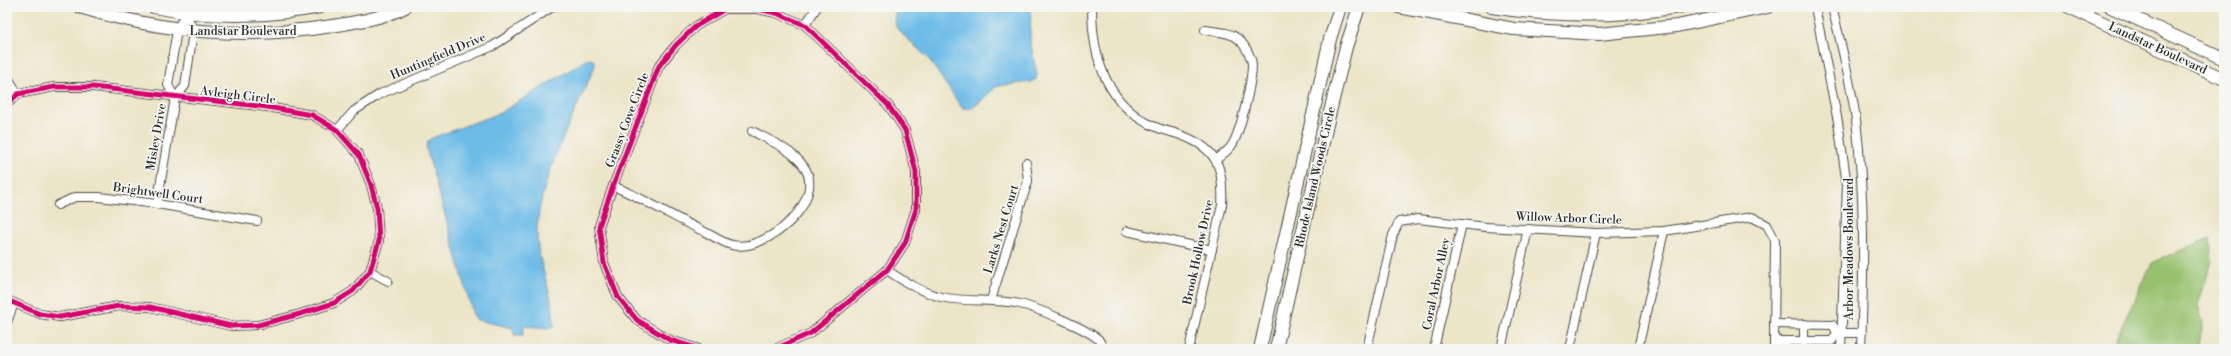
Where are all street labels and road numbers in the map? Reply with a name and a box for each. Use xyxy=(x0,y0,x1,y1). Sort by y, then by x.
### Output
street label: Landstar Boulevard xyxy=(2106,19,2210,78)
street label: Landstar Boulevard xyxy=(190,24,297,39)
street label: Huntingfield Drive xyxy=(388,30,488,83)
street label: Grassy Cove Circle xyxy=(602,70,653,170)
street label: Avleigh Circle xyxy=(198,83,277,108)
street label: Misley Drive xyxy=(143,102,170,172)
street label: Rhode Island Woods Circle xyxy=(1292,105,1339,249)
street label: Arbor Meadows Boulevard xyxy=(1842,178,1857,321)
street label: Brightwell Court xyxy=(111,180,205,207)
street label: Larks Nest Court xyxy=(981,182,1022,275)
street label: Brook Hollow Drive xyxy=(1180,198,1217,307)
street label: Willow Arbor Circle xyxy=(1515,209,1622,228)
street label: Coral Arbor Alley xyxy=(1419,236,1454,332)

